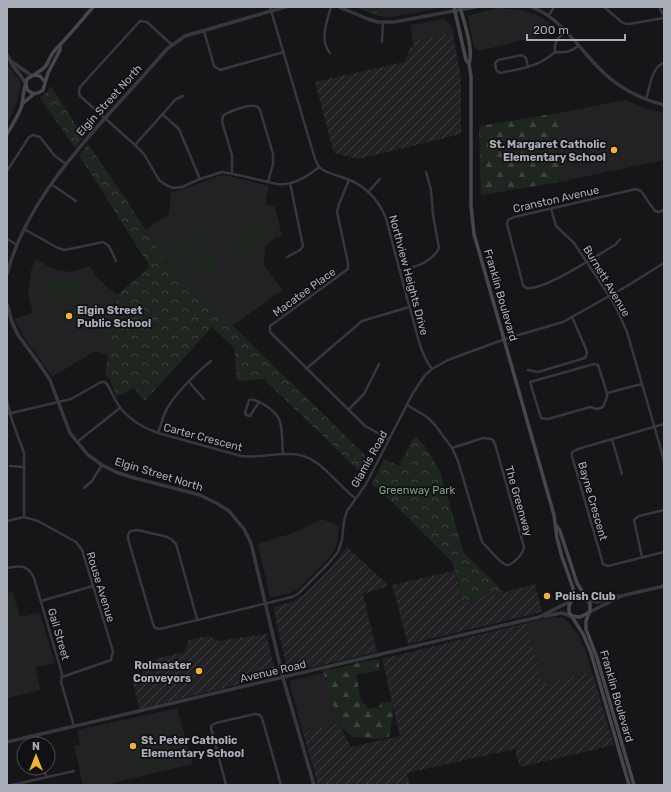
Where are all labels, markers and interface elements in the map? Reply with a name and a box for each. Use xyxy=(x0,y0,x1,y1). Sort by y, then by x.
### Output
scale bar xyxy=(527,16,625,42)
text: 200 m xyxy=(533,23,569,37)
street label: Elgin Street North xyxy=(74,62,145,139)
place label: St. Margaret Catholic Elementary School xyxy=(489,138,607,164)
marker: St. Margaret Catholic Elementary School xyxy=(609,145,619,155)
street label: Cranston Avenue xyxy=(512,183,600,216)
street label: Northview Heights Drive xyxy=(386,214,431,337)
street label: Burnett Avenue xyxy=(580,243,633,319)
street label: Franklin Boulevard xyxy=(481,248,520,343)
street label: Macatee Place xyxy=(270,265,338,319)
place label: Elgin Street Public School xyxy=(77,304,151,330)
marker: Elgin Street Public School xyxy=(64,311,74,321)
street label: Carter Crescent xyxy=(162,421,244,454)
street label: Glamis Road xyxy=(348,429,390,490)
street label: Elgin Street North xyxy=(113,455,205,494)
street label: Bayne Crescent xyxy=(575,460,610,543)
street label: The Greenway xyxy=(502,464,535,538)
park label: Greenway Park xyxy=(379,484,456,497)
street label: Rouse Avenue xyxy=(84,550,117,624)
place label: Polish Club xyxy=(555,590,616,603)
marker: Polish Club xyxy=(542,591,552,601)
street label: Gail Street xyxy=(45,607,72,662)
street label: Franklin Boulevard xyxy=(597,649,636,744)
street label: Avenue Road xyxy=(239,658,307,685)
place label: Rolmaster Conveyors xyxy=(133,659,191,685)
marker: Rolmaster Conveyors xyxy=(194,666,204,676)
place label: St. Peter Catholic Elementary School xyxy=(141,734,244,760)
north arrow xyxy=(16,736,56,776)
text: N xyxy=(32,740,40,753)
marker: St. Peter Catholic Elementary School xyxy=(128,741,138,751)

